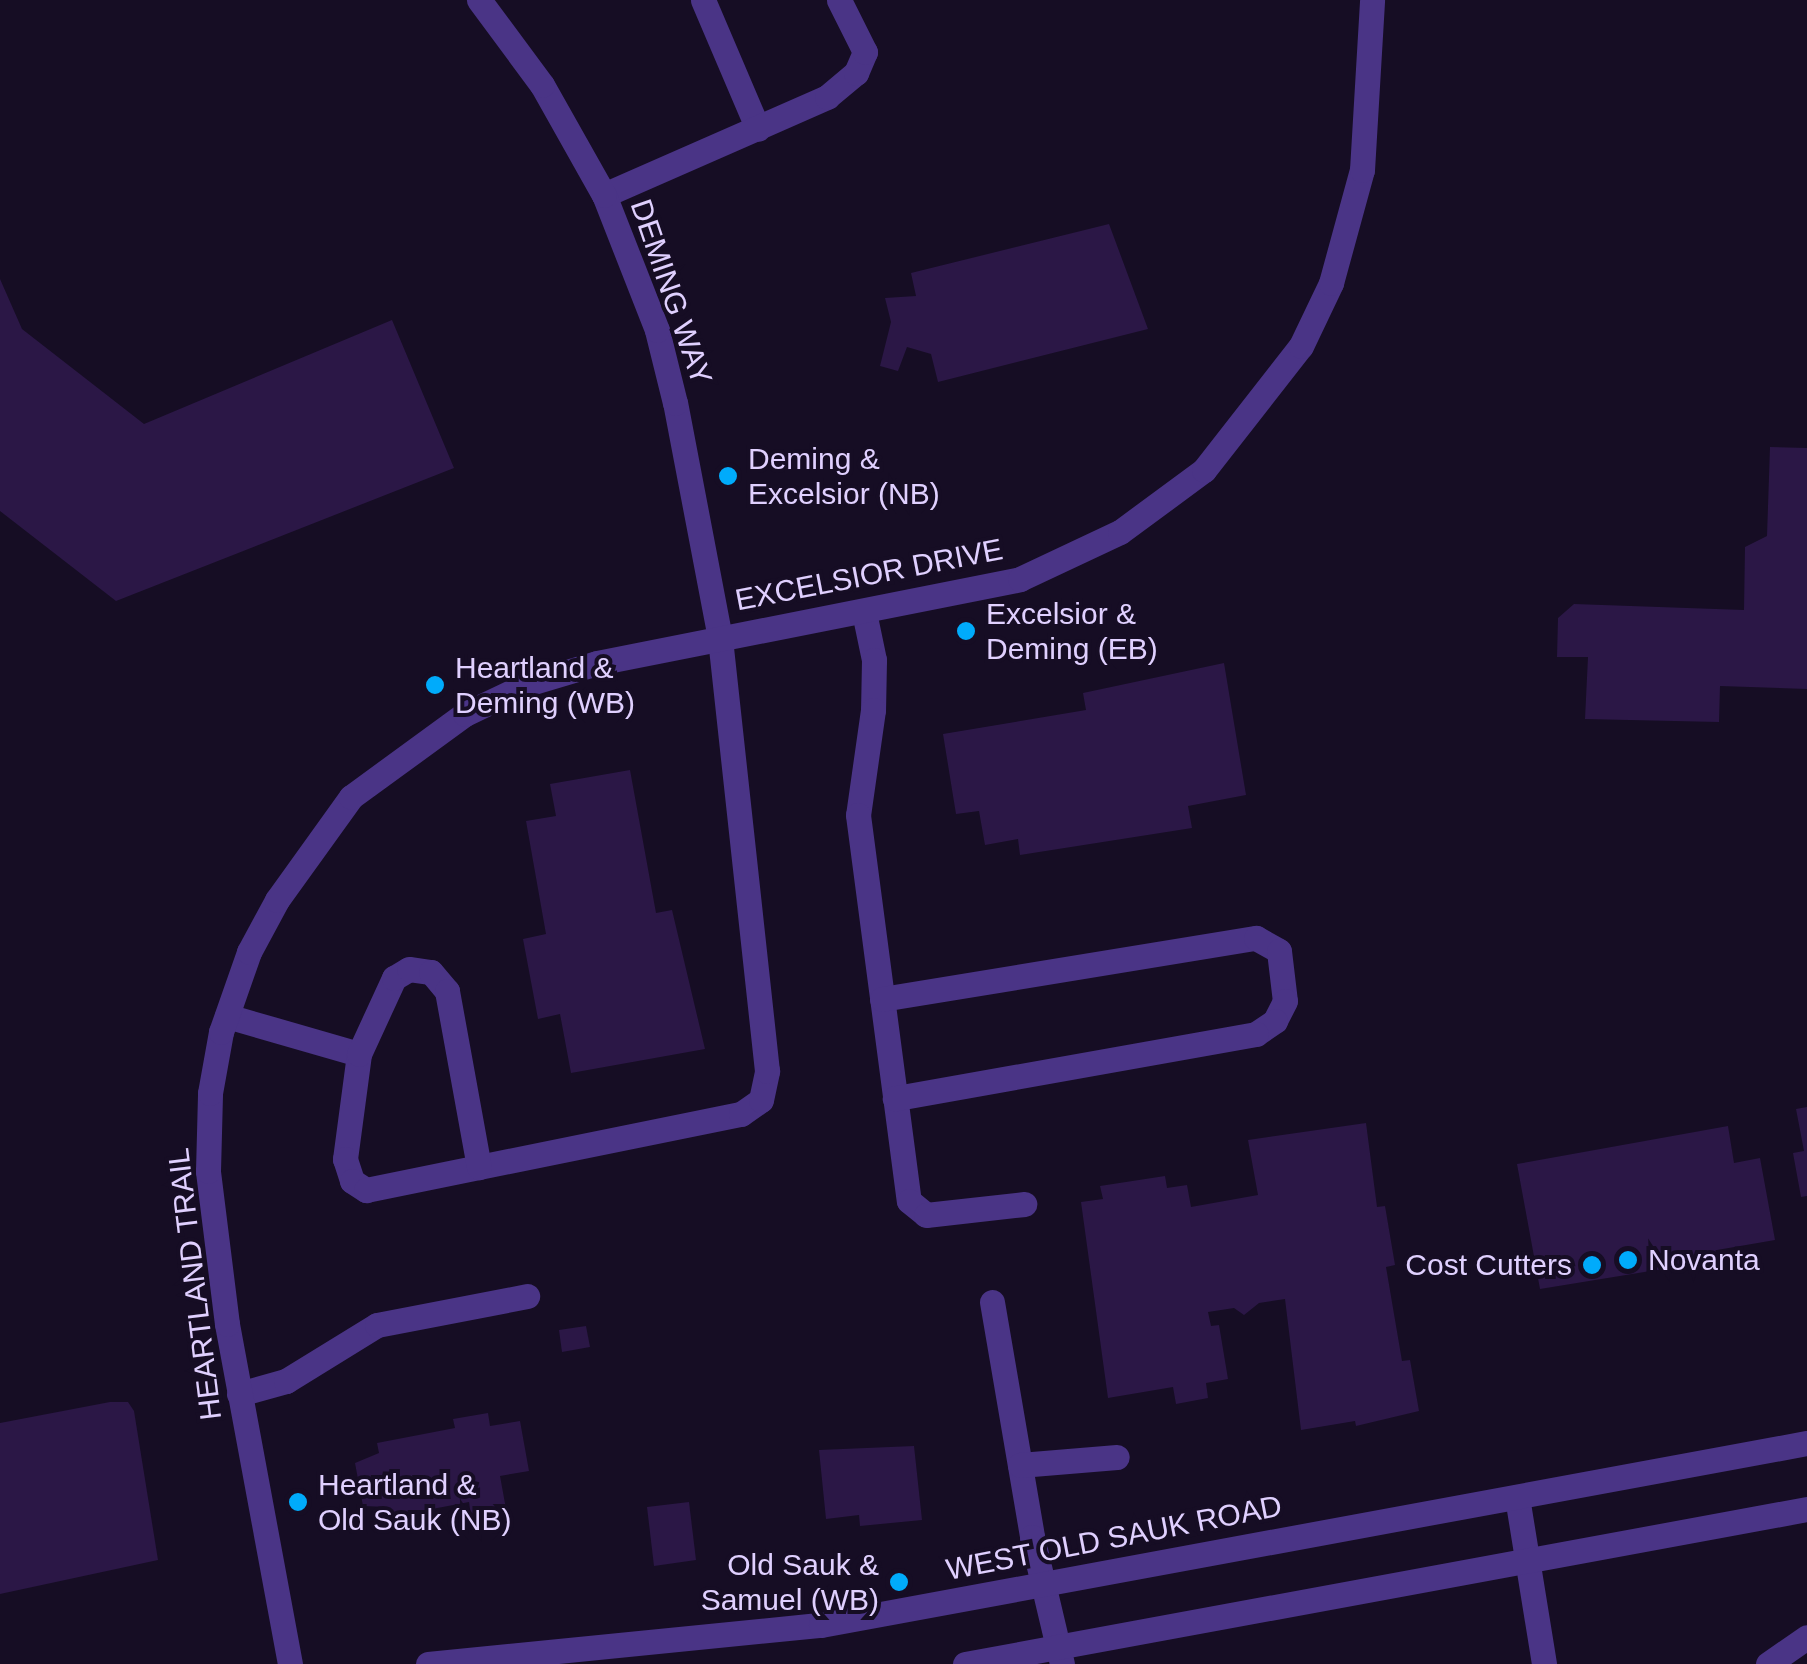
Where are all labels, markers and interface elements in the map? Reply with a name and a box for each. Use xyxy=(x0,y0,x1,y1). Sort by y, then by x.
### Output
street label: DEMING WAY xyxy=(623,195,719,389)
place label: Deming & Excelsior (NB) xyxy=(748,441,940,512)
marker: Deming & Excelsior (NB) xyxy=(717,465,739,487)
street label: EXCELSIOR DRIVE xyxy=(732,531,1006,619)
place label: Excelsior & Deming (EB) xyxy=(986,596,1158,666)
marker: Excelsior & Deming (EB) xyxy=(955,620,977,642)
place label: Heartland & Deming (WB) xyxy=(455,650,635,720)
marker: Heartland & Deming (WB) xyxy=(424,674,446,696)
street label: HEARTLAND TRAIL xyxy=(160,1146,230,1422)
place label: Novanta xyxy=(1648,1242,1760,1278)
place label: Cost Cutters xyxy=(1405,1247,1572,1283)
marker: Novanta xyxy=(1617,1249,1639,1271)
marker: Cost Cutters xyxy=(1581,1254,1603,1276)
place label: Heartland & Old Sauk (NB) xyxy=(318,1467,511,1538)
street label: WEST OLD SAUK ROAD xyxy=(943,1488,1285,1588)
marker: Heartland & Old Sauk (NB) xyxy=(287,1491,309,1513)
place label: Old Sauk & Samuel (WB) xyxy=(701,1547,879,1618)
marker: Old Sauk & Samuel (WB) xyxy=(888,1571,910,1593)

